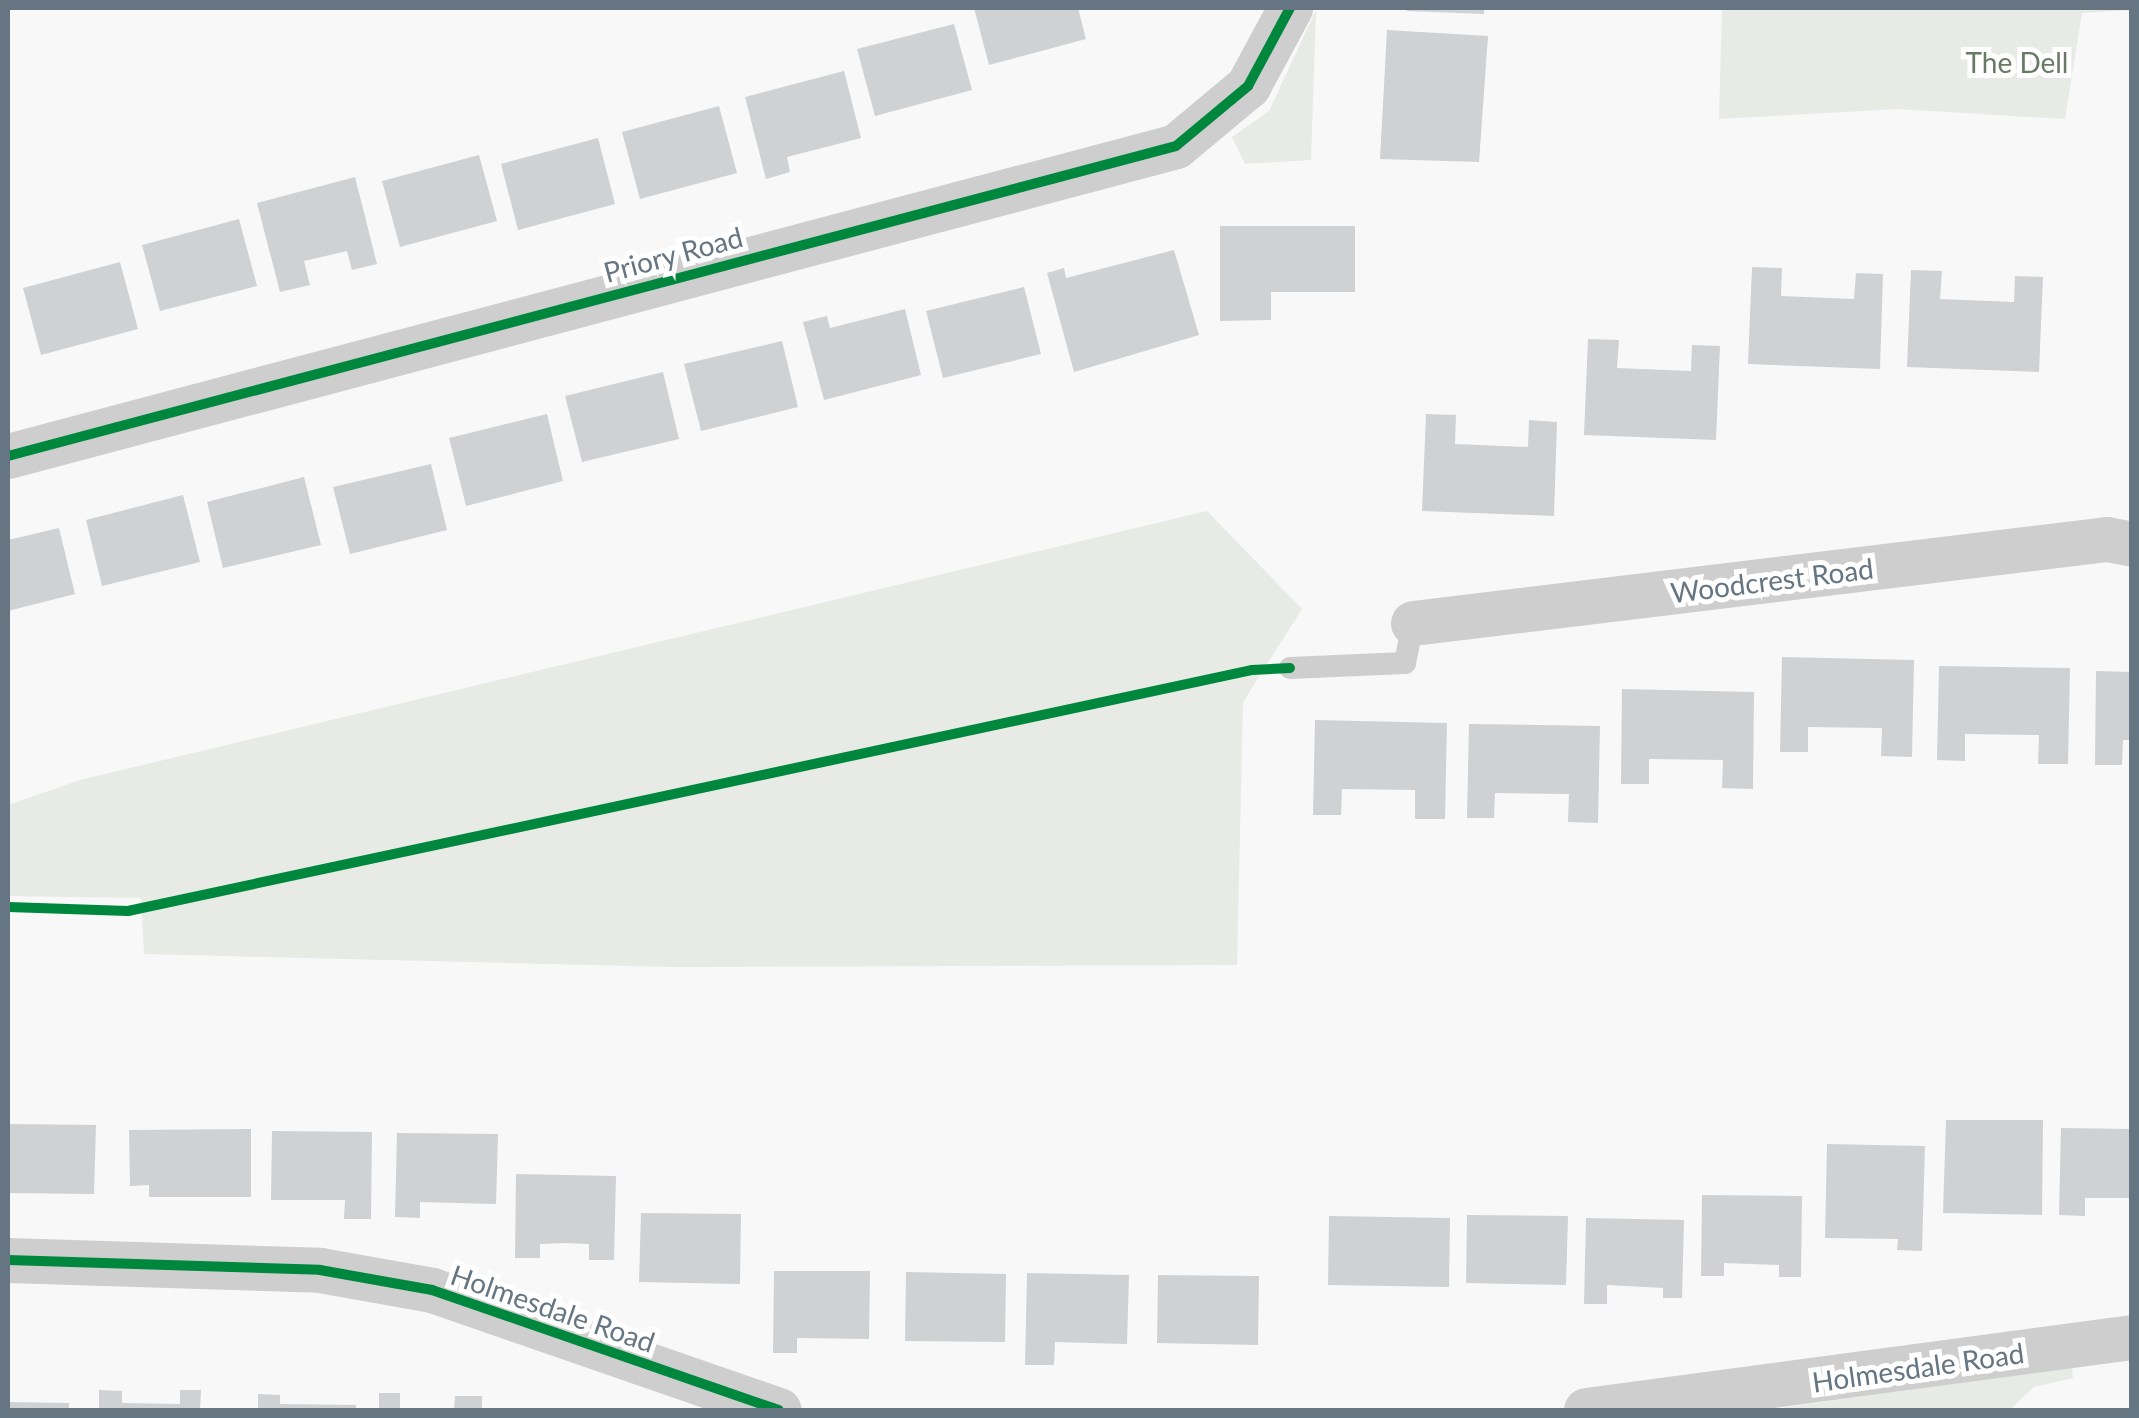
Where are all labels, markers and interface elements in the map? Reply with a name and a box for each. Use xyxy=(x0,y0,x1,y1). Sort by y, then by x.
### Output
park label: The Dell xyxy=(1966,45,2068,79)
street label: Priory Road xyxy=(599,219,747,289)
street label: Woodcrest Road xyxy=(1669,551,1875,609)
street label: Holmesdale Road xyxy=(447,1257,659,1359)
street label: Holmesdale Road xyxy=(1810,1335,2026,1399)

